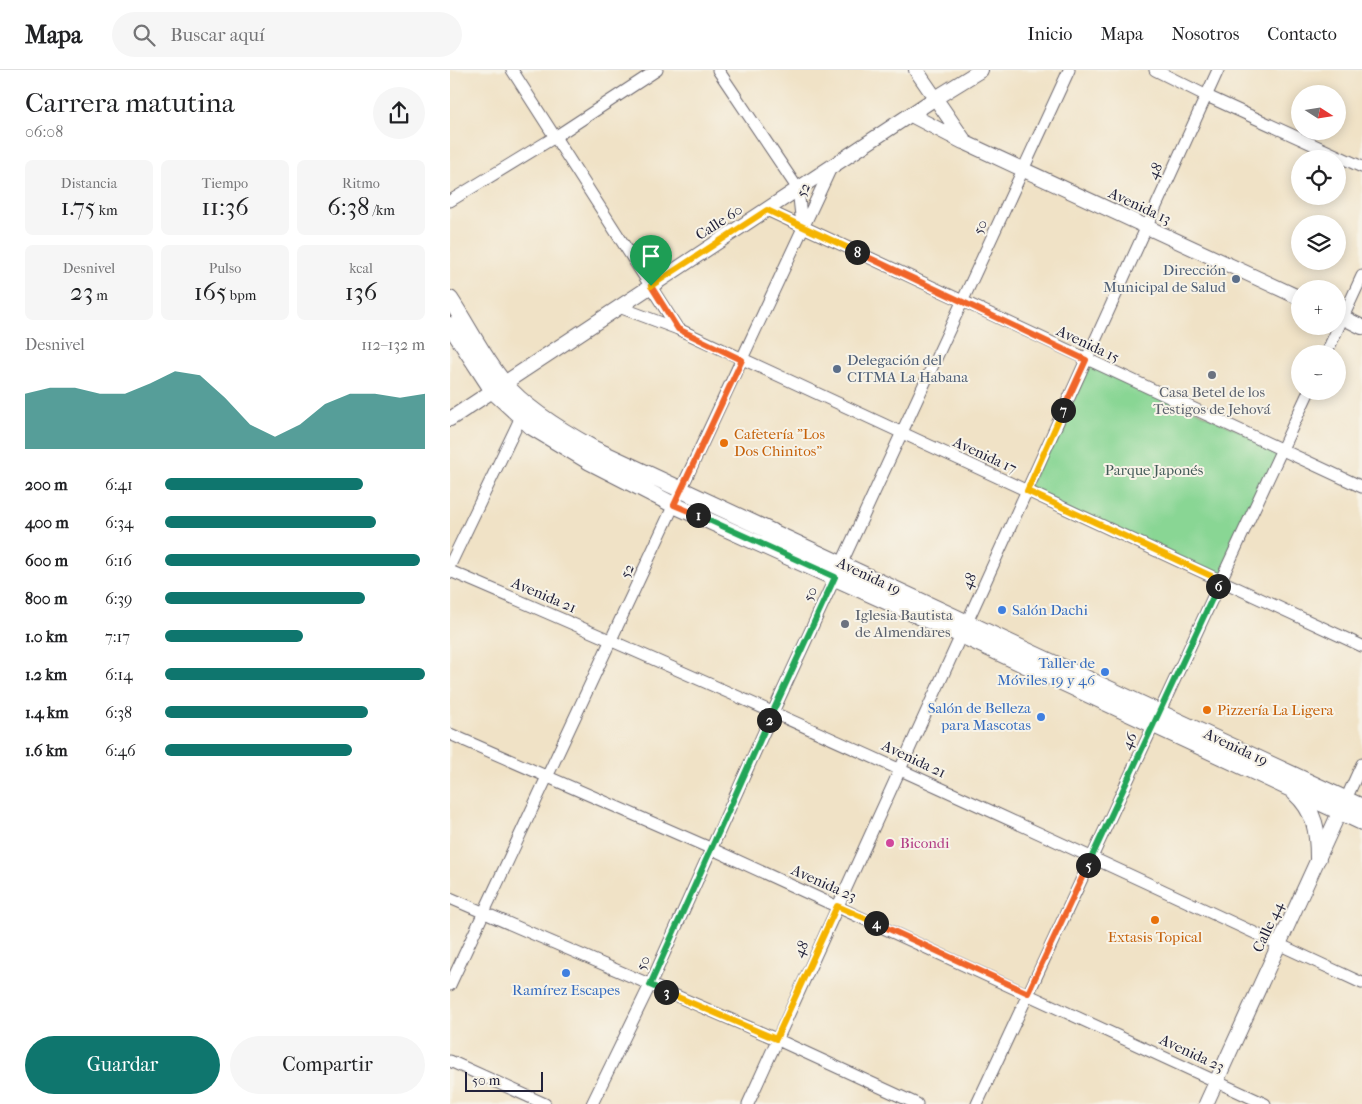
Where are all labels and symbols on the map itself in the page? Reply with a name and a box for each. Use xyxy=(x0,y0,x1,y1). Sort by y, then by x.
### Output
north arrow xyxy=(1291,85,1346,140)
street label: 48 xyxy=(1143,160,1167,182)
street label: 52 xyxy=(792,179,814,200)
street label: Avenida 13 xyxy=(1105,183,1174,228)
street label: Calle 60 xyxy=(692,200,746,244)
street label: 50 xyxy=(969,217,991,237)
pin xyxy=(630,235,672,286)
pin: 8 xyxy=(844,240,870,264)
place label: Dirección Municipal de Salud xyxy=(1103,261,1227,296)
marker: Dirección Municipal de Salud xyxy=(1230,273,1242,285)
street label: Avenida 15 xyxy=(1053,321,1122,366)
place label: Delegación del CITMA La Habana xyxy=(847,351,969,386)
marker: Delegación del CITMA La Habana xyxy=(831,363,843,375)
marker: Casa Betel de los Testigos de Jehová xyxy=(1206,369,1218,381)
place label: Casa Betel de los Testigos de Jehová xyxy=(1153,383,1272,418)
pin: 7 xyxy=(1050,398,1076,422)
place label: Cafetería "Los Dos Chinitos" xyxy=(734,425,825,460)
street label: Avenida 17 xyxy=(949,432,1020,478)
marker: Cafetería "Los Dos Chinitos" xyxy=(718,437,730,449)
park label: Parque Japonés xyxy=(1105,461,1204,479)
pin: 1 xyxy=(686,502,710,528)
street label: Avenida 19 xyxy=(833,553,904,599)
street label: 52 xyxy=(616,561,638,581)
street label: 48 xyxy=(957,570,981,592)
street label: Avenida 21 xyxy=(508,573,579,617)
pin: 6 xyxy=(1206,574,1230,598)
street label: 50 xyxy=(799,584,821,604)
place label: Salón Dachi xyxy=(1012,601,1089,619)
marker: Salón Dachi xyxy=(996,604,1008,616)
place label: Iglesia Bautista de Almendares xyxy=(855,606,954,641)
marker: Iglesia Bautista de Almendares xyxy=(839,618,851,630)
place label: Taller de Móviles 19 y 46 xyxy=(997,654,1096,689)
marker: Taller de Móviles 19 y 46 xyxy=(1099,666,1111,678)
place label: Salón de Belleza para Mascotas xyxy=(928,699,1032,734)
place label: Pizzería La Ligera xyxy=(1217,701,1335,719)
marker: Pizzería La Ligera xyxy=(1201,704,1213,716)
pin: 2 xyxy=(756,708,782,732)
marker: Salón de Belleza para Mascotas xyxy=(1035,711,1047,723)
street label: Avenida 19 xyxy=(1200,724,1271,770)
street label: 46 xyxy=(1117,729,1141,753)
street label: Avenida 21 xyxy=(878,736,949,782)
place label: Bicondi xyxy=(900,834,950,852)
marker: Bicondi xyxy=(884,837,896,849)
pin: 5 xyxy=(1076,852,1100,878)
street label: Avenida 23 xyxy=(788,860,859,905)
street label: Calle 44 xyxy=(1249,898,1288,955)
pin: 4 xyxy=(864,910,888,936)
marker: Extasis Topical xyxy=(1149,914,1161,926)
place label: Extasis Topical xyxy=(1108,928,1202,946)
street label: 48 xyxy=(789,938,813,960)
street label: 50 xyxy=(632,953,654,973)
marker: Ramírez Escapes xyxy=(560,967,572,979)
pin: 3 xyxy=(654,980,678,1004)
place label: Ramírez Escapes xyxy=(512,981,620,999)
street label: Avenida 23 xyxy=(1156,1030,1227,1076)
scale bar xyxy=(465,1069,542,1092)

